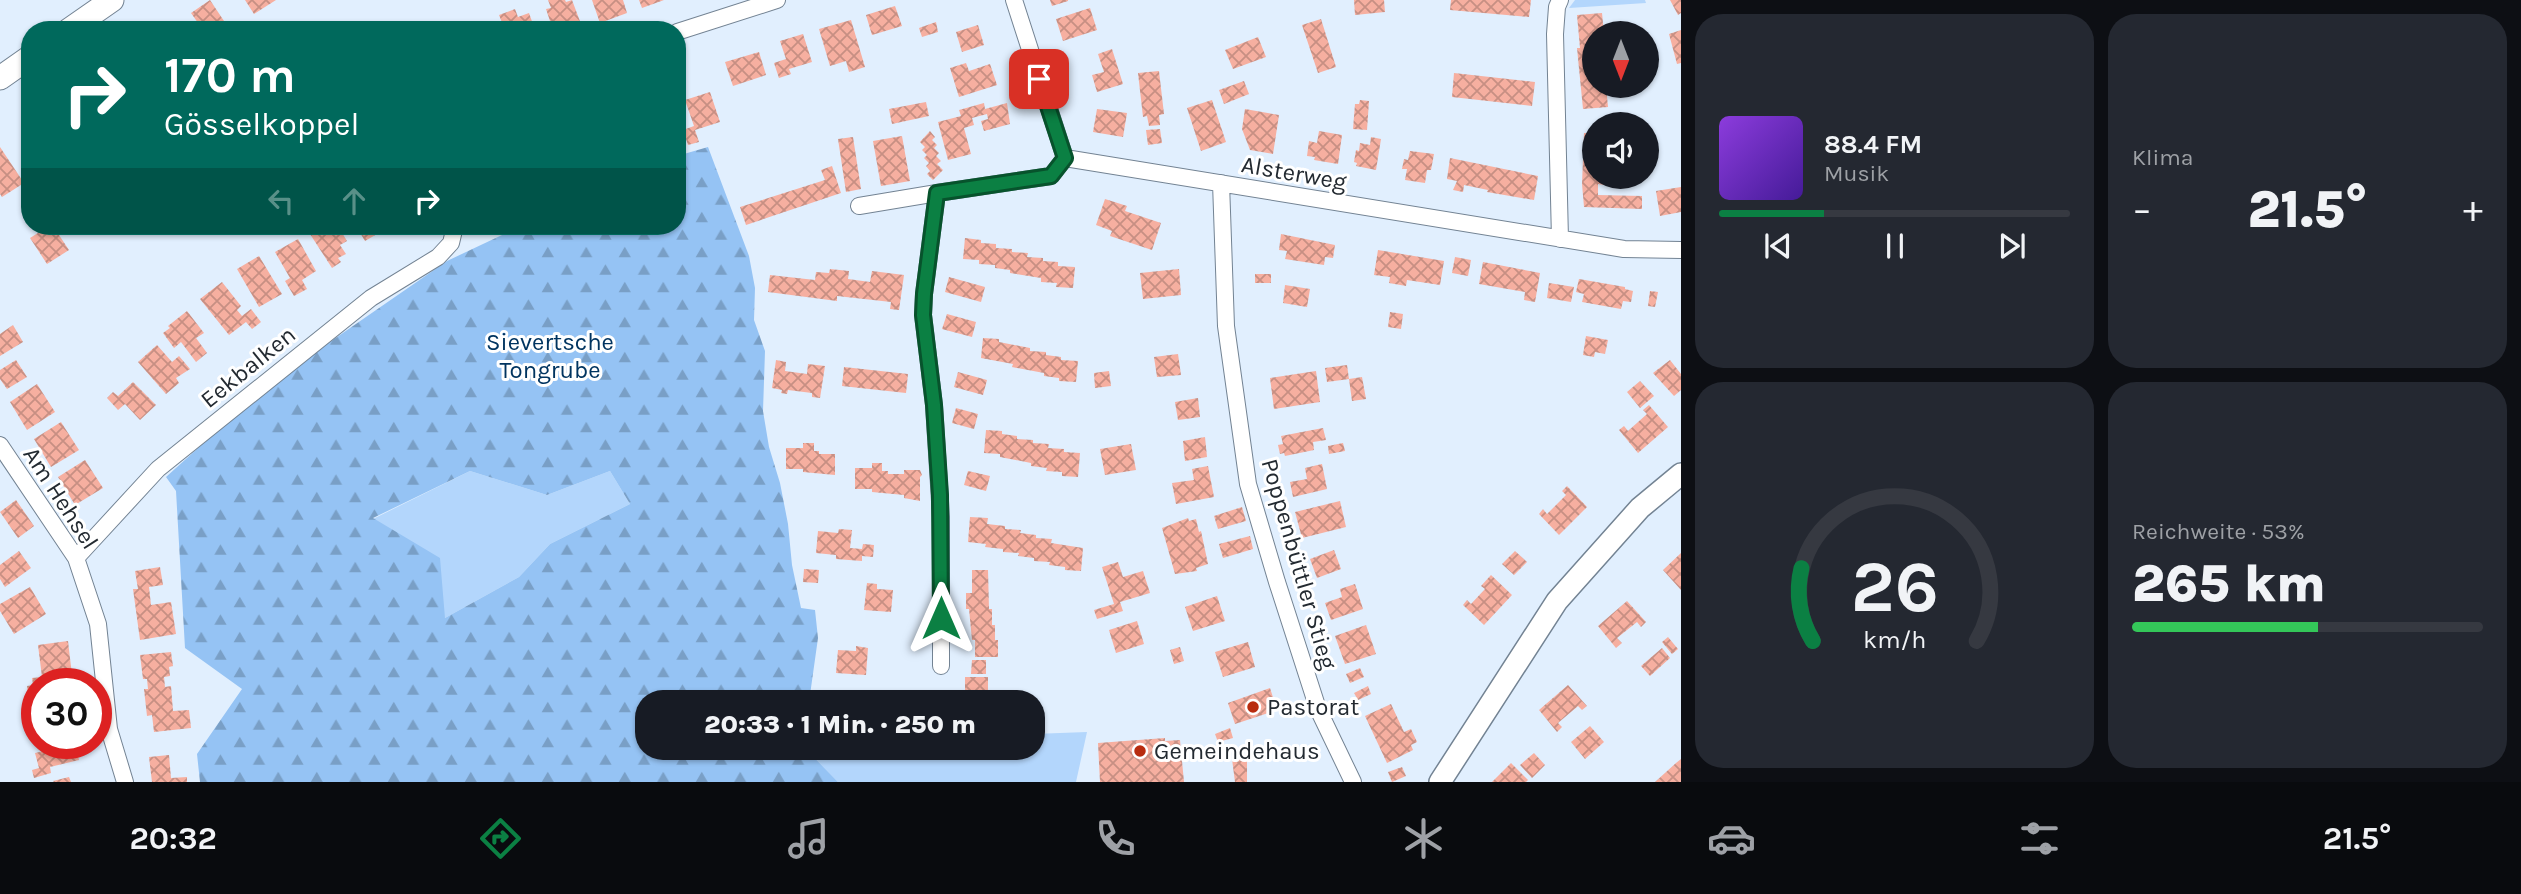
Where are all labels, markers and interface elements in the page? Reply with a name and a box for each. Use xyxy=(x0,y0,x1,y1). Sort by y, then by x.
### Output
north arrow xyxy=(1582,21,1659,98)
map controls xyxy=(1582,21,1659,189)
text: 170 m xyxy=(164,47,296,104)
icon: right xyxy=(49,49,140,140)
pin xyxy=(1009,49,1069,109)
icon: arrive xyxy=(1020,60,1058,98)
text: Gösselkoppel xyxy=(164,106,359,143)
button: sound xyxy=(1582,112,1659,189)
text: 88.4 FM xyxy=(1824,129,1922,160)
text: Klima xyxy=(2132,144,2193,171)
street label: Alsterweg xyxy=(1239,150,1349,196)
text: Musik xyxy=(1824,160,1889,187)
text: 21.5° xyxy=(2247,179,2368,240)
icon: left xyxy=(262,182,300,220)
icon: ahead xyxy=(335,182,373,220)
icon: right xyxy=(408,182,446,220)
text: − xyxy=(2132,187,2152,232)
text: + xyxy=(2463,187,2483,232)
icon: previous xyxy=(1759,227,1797,265)
icon: pause xyxy=(1876,227,1914,265)
icon: next xyxy=(1993,227,2031,265)
street label: Eekbalken xyxy=(195,320,301,414)
park label: Sievertsche Tongrube xyxy=(486,328,614,384)
street label: Am Hehsel xyxy=(18,442,104,554)
street label: Poppenbüttler Stieg xyxy=(1255,455,1343,673)
text: Reichweite · 53% xyxy=(2132,518,2305,545)
text: 26 xyxy=(1850,544,1939,629)
text: 265 km xyxy=(2132,553,2326,614)
position arrow xyxy=(904,581,978,655)
text: km/h xyxy=(1863,625,1926,654)
speed limit sign: 30 xyxy=(21,668,112,759)
place label: Pastorat xyxy=(1267,693,1359,721)
marker: Pastorat xyxy=(1245,699,1261,715)
text: 20:33 · 1 Min. · 250 m xyxy=(704,709,976,740)
place label: Gemeindehaus xyxy=(1154,737,1320,765)
marker: Gemeindehaus xyxy=(1132,743,1148,759)
icon: directions xyxy=(476,814,525,863)
icon: music xyxy=(784,814,833,863)
icon: phone xyxy=(1091,814,1140,863)
icon: climate xyxy=(1399,814,1448,863)
icon: car xyxy=(1707,814,1756,863)
icon: filters xyxy=(2015,814,2064,863)
text: 20:32 xyxy=(129,820,217,857)
text: 21.5° xyxy=(2323,820,2392,857)

